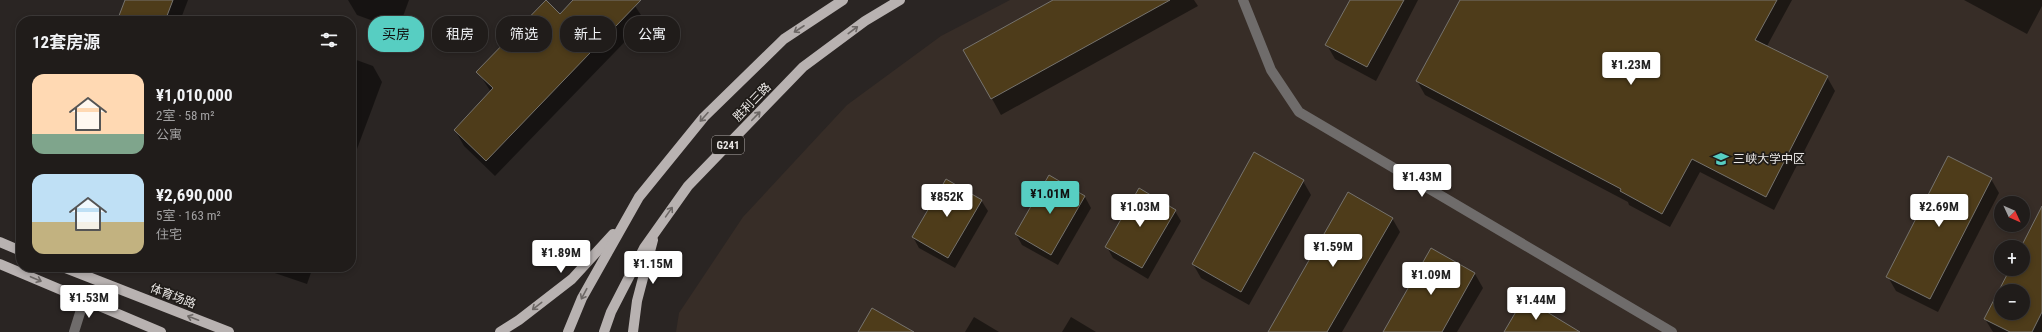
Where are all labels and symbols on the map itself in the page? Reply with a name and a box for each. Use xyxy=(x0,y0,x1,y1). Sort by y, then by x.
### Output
one-way arrow xyxy=(794,25,805,33)
one-way arrow xyxy=(847,26,858,34)
pin: ¥1.23M xyxy=(1598,52,1664,86)
street label: 胜利三路 xyxy=(730,80,774,124)
one-way arrow xyxy=(751,111,761,121)
one-way arrow xyxy=(700,112,709,123)
road number: G241 xyxy=(712,136,744,154)
school or university icon: 三峡大学中区 xyxy=(1712,150,1730,168)
place label: 三峡大学中区 xyxy=(1733,152,1805,166)
pin: ¥1.43M xyxy=(1389,164,1455,198)
pin: ¥1.01M xyxy=(1017,181,1083,215)
pin: ¥852K xyxy=(919,184,975,218)
pin: ¥1.03M xyxy=(1107,194,1173,228)
pin: ¥2.69M xyxy=(1906,194,1972,228)
north arrow xyxy=(1994,196,2030,232)
one-way arrow xyxy=(665,207,673,218)
pin: ¥1.59M xyxy=(1300,234,1366,268)
pin: ¥1.89M xyxy=(528,240,594,274)
pin: ¥1.15M xyxy=(620,251,686,285)
pin: ¥1.09M xyxy=(1398,262,1464,296)
one-way arrow xyxy=(29,276,41,283)
street label: 体育场路 xyxy=(148,281,198,311)
pin: ¥1.53M xyxy=(56,285,122,319)
one-way arrow xyxy=(580,287,588,299)
pin: ¥1.44M xyxy=(1503,287,1569,321)
one-way arrow xyxy=(532,302,543,310)
one-way arrow xyxy=(187,313,199,321)

